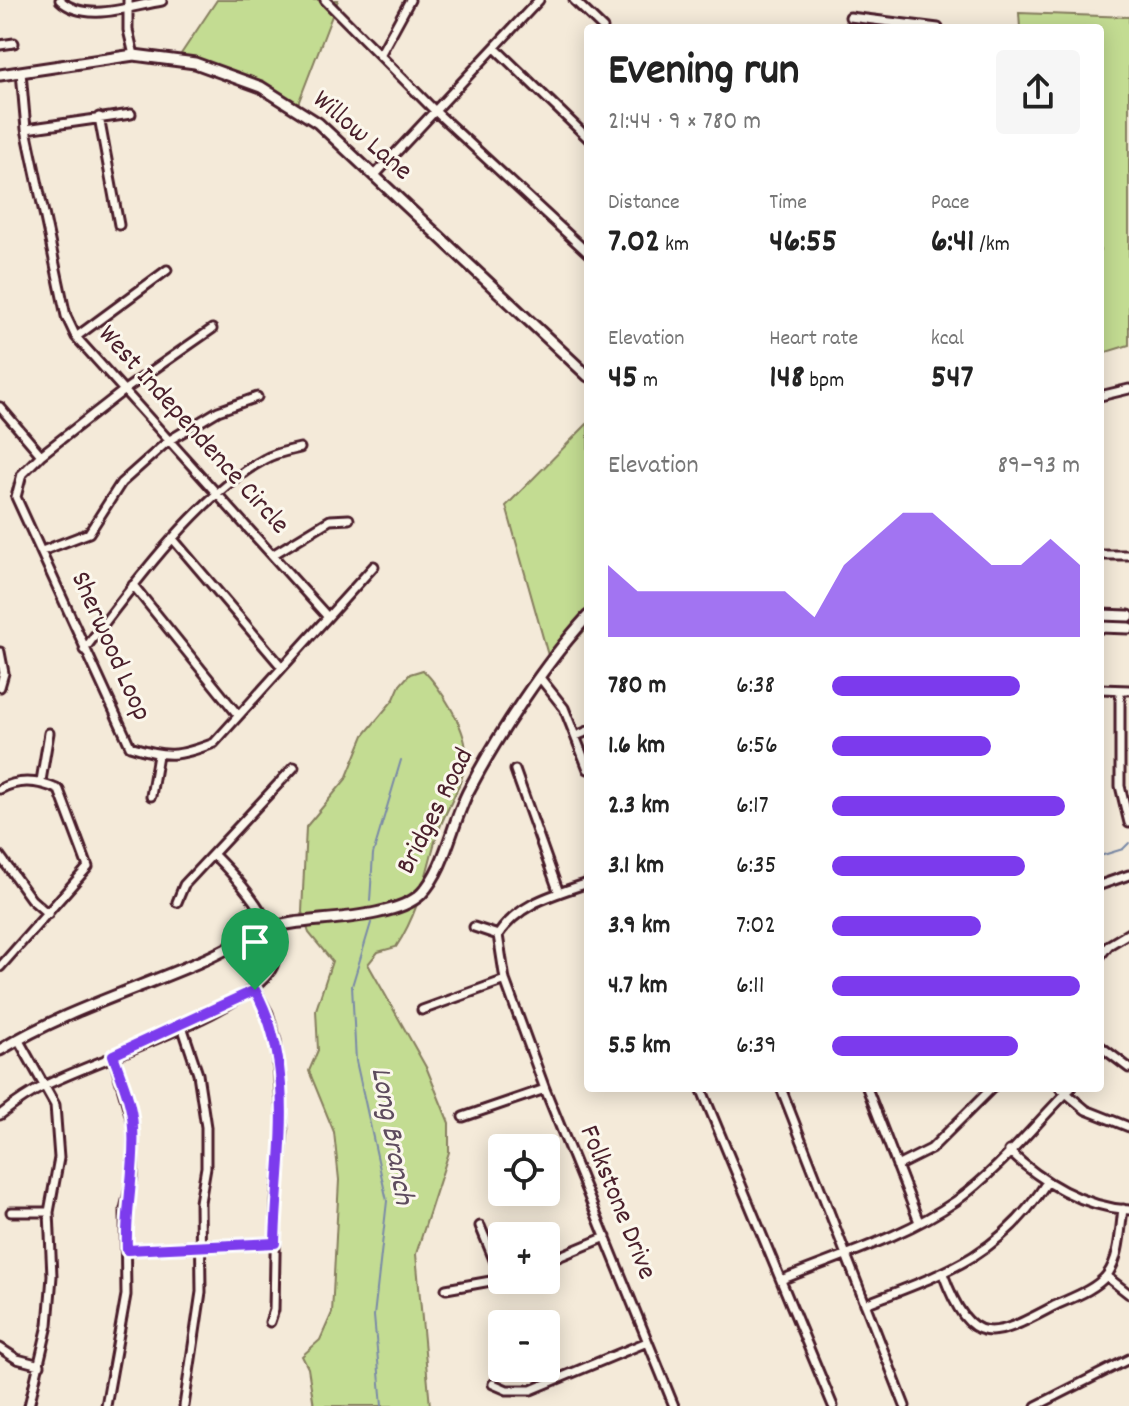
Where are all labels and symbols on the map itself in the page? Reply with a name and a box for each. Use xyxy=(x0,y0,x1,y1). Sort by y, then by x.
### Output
street label: Willow Lane xyxy=(302,82,420,192)
street label: West Independence Circle xyxy=(87,317,297,545)
street label: Sherwood Loop xyxy=(58,566,160,728)
street label: Bridges Road xyxy=(388,742,486,882)
pin xyxy=(221,908,289,990)
water label: Long Branch xyxy=(357,1064,423,1209)
street label: Folkstone Drive xyxy=(567,1120,665,1286)

